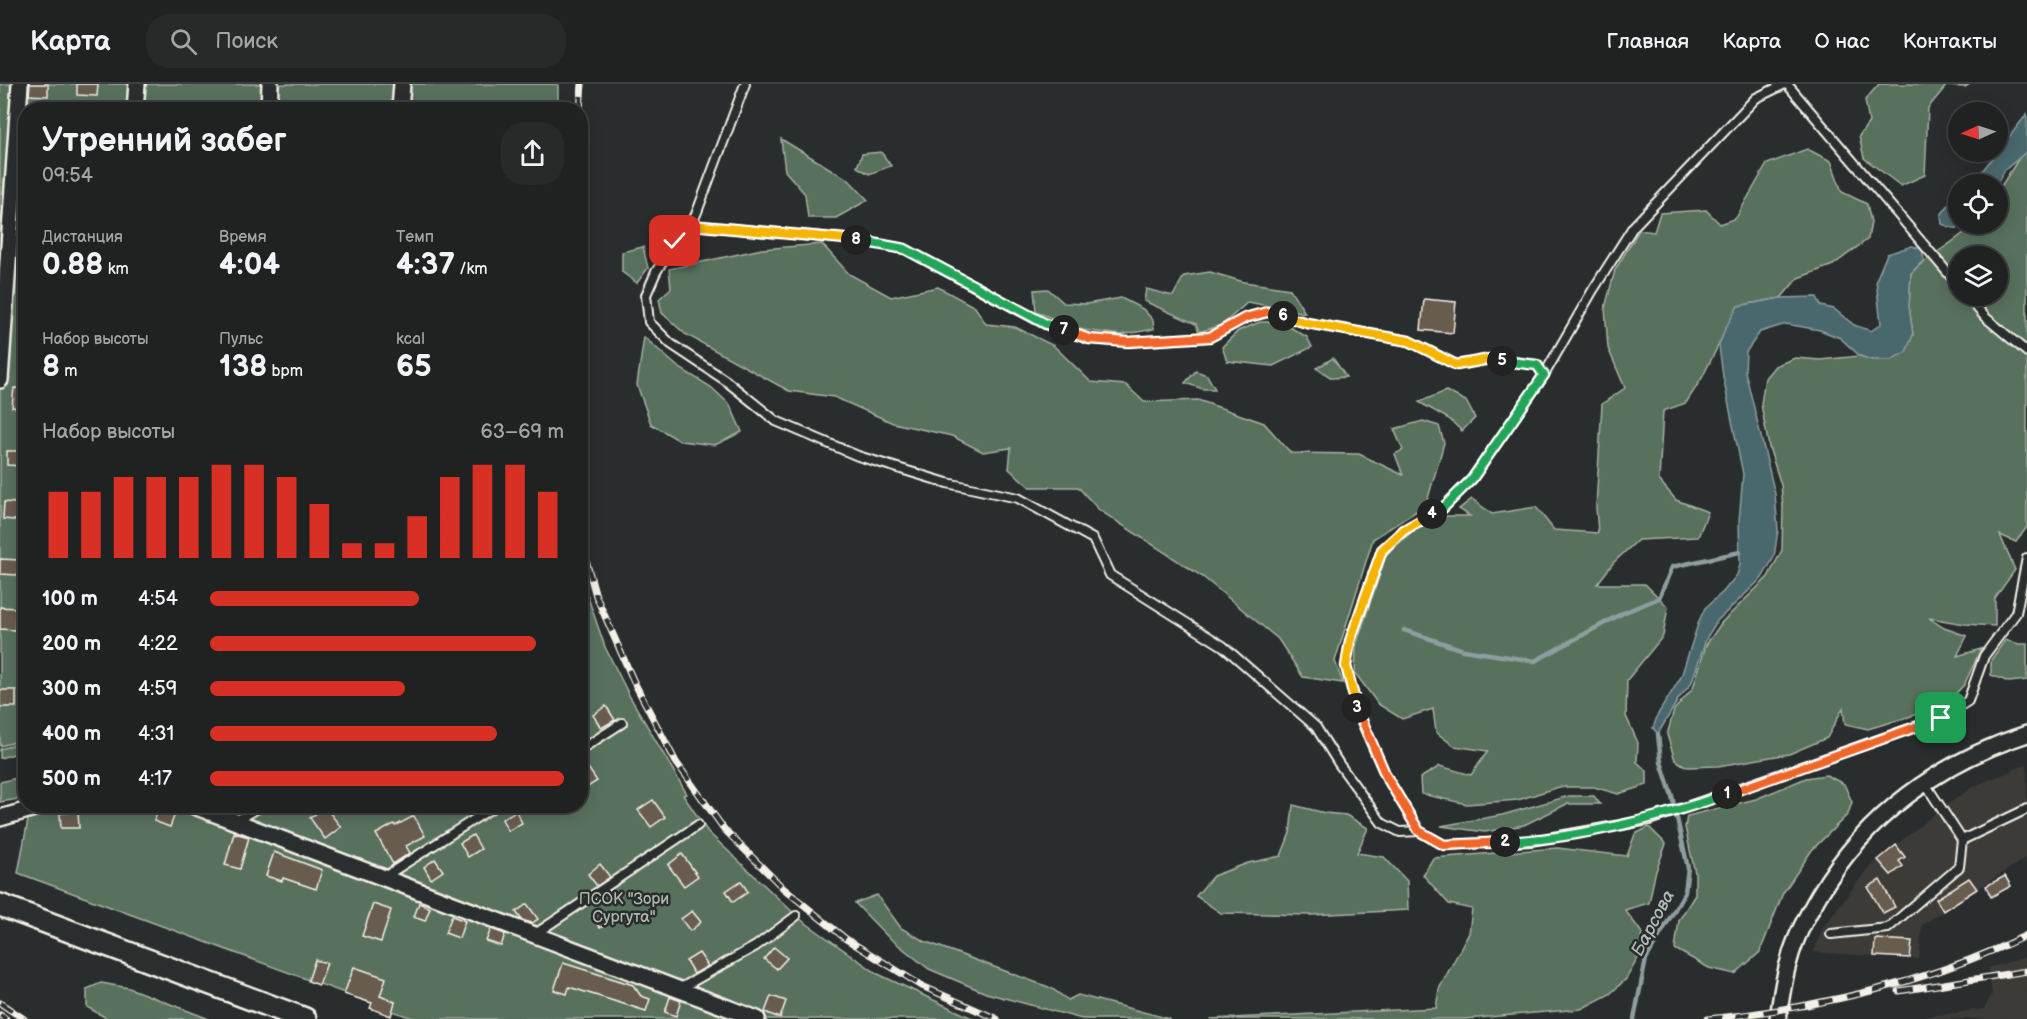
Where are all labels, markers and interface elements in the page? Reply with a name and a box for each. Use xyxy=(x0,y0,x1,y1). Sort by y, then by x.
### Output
search box xyxy=(146,14,566,68)
text: Карта xyxy=(30,25,110,58)
icon: search xyxy=(167,25,200,58)
text: Поиск xyxy=(215,28,278,55)
text: Главная xyxy=(1606,29,1689,54)
text: Карта xyxy=(1722,29,1781,54)
text: О нас xyxy=(1814,29,1870,54)
text: Контакты xyxy=(1903,29,1997,54)
north arrow xyxy=(1948,102,2008,162)
map controls xyxy=(1948,102,2008,306)
text: Утренний забег xyxy=(42,121,287,161)
button: share xyxy=(501,122,564,185)
text: 09:54 xyxy=(42,164,93,188)
button: locate xyxy=(1948,174,2008,234)
pin xyxy=(649,215,700,266)
icon: check xyxy=(658,224,691,257)
pin: 8 xyxy=(841,225,871,255)
text: Дистанция xyxy=(42,228,123,247)
text: Время xyxy=(219,228,267,247)
text: Темп xyxy=(396,228,434,247)
text: 8 xyxy=(851,230,861,249)
button: layers xyxy=(1948,246,2008,306)
text: 0.88 xyxy=(42,247,103,283)
text: 4:04 xyxy=(219,247,280,283)
text: 4:37 xyxy=(396,247,455,283)
text: km xyxy=(103,260,129,279)
text: /km xyxy=(455,260,488,279)
pin: 6 xyxy=(1268,301,1298,331)
text: 6 xyxy=(1278,306,1288,325)
pin: 7 xyxy=(1049,315,1079,345)
text: 7 xyxy=(1060,320,1068,339)
text: Набор высоты xyxy=(42,330,149,349)
text: Пульс xyxy=(219,330,263,349)
text: kcal xyxy=(396,330,425,349)
pin: 5 xyxy=(1487,346,1517,376)
text: 8 xyxy=(42,349,60,385)
text: 138 xyxy=(219,349,267,385)
text: 65 xyxy=(396,349,432,385)
text: 5 xyxy=(1497,351,1507,370)
text: m xyxy=(60,362,78,381)
text: bpm xyxy=(267,362,303,381)
text: Набор высоты xyxy=(42,420,175,444)
text: 63–69 m xyxy=(481,420,564,444)
pin: 4 xyxy=(1417,499,1447,529)
text: 4 xyxy=(1427,504,1437,523)
text: 100 m xyxy=(42,587,98,611)
text: 4:54 xyxy=(138,587,178,611)
text: 200 m xyxy=(42,632,101,656)
text: 4:22 xyxy=(138,632,178,656)
text: 300 m xyxy=(42,677,101,701)
text: 4:59 xyxy=(138,677,177,701)
pin xyxy=(1915,692,1966,743)
pin: 3 xyxy=(1342,693,1372,723)
text: 3 xyxy=(1352,698,1362,717)
icon: arrive xyxy=(1924,701,1957,734)
text: 400 m xyxy=(42,722,101,746)
text: 4:31 xyxy=(138,722,174,746)
text: 500 m xyxy=(42,767,101,791)
text: 4:17 xyxy=(138,767,172,791)
pin: 1 xyxy=(1712,779,1742,809)
text: 1 xyxy=(1724,784,1730,803)
pin: 2 xyxy=(1490,827,1520,857)
text: 2 xyxy=(1500,832,1510,851)
water label: Барсова xyxy=(1627,886,1679,960)
park label: ПСОК "Зори Сургута" xyxy=(579,890,669,927)

